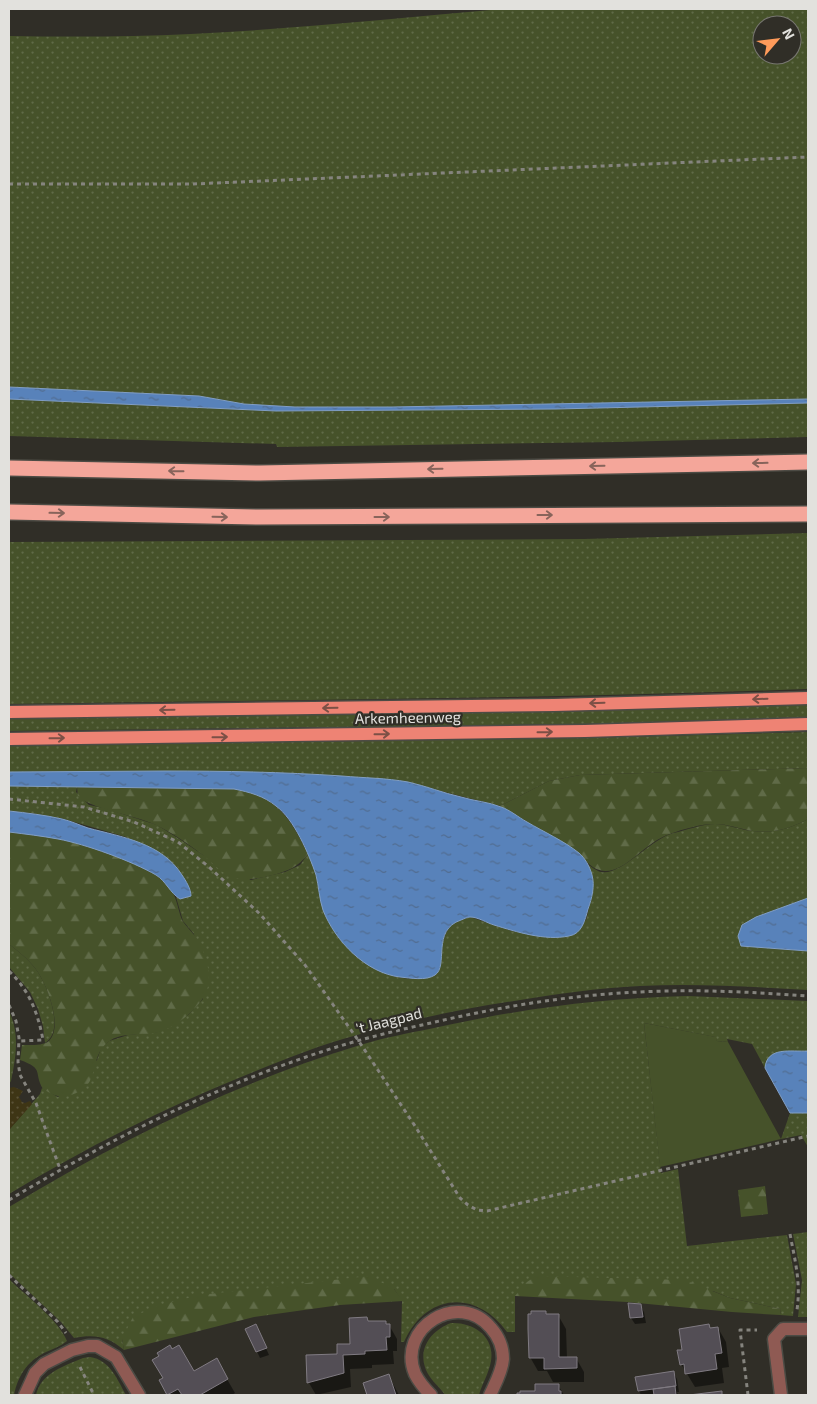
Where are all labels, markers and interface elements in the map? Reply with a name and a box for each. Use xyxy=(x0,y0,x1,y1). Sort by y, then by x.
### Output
north arrow xyxy=(752,15,802,65)
text: N xyxy=(779,25,799,42)
one-way arrow xyxy=(752,458,768,468)
one-way arrow xyxy=(589,462,605,471)
one-way arrow xyxy=(427,465,443,474)
one-way arrow xyxy=(169,466,185,476)
one-way arrow xyxy=(49,508,65,518)
one-way arrow xyxy=(536,510,553,520)
one-way arrow xyxy=(212,512,228,521)
one-way arrow xyxy=(374,512,390,521)
one-way arrow xyxy=(752,694,768,704)
one-way arrow xyxy=(589,699,605,708)
one-way arrow xyxy=(322,703,338,713)
one-way arrow xyxy=(159,706,175,715)
street label: Arkemheenweg xyxy=(355,707,462,727)
one-way arrow xyxy=(536,727,553,737)
one-way arrow xyxy=(374,729,390,739)
one-way arrow xyxy=(212,732,228,741)
one-way arrow xyxy=(49,733,65,743)
street label: 't Jaagpad xyxy=(354,1003,424,1037)

